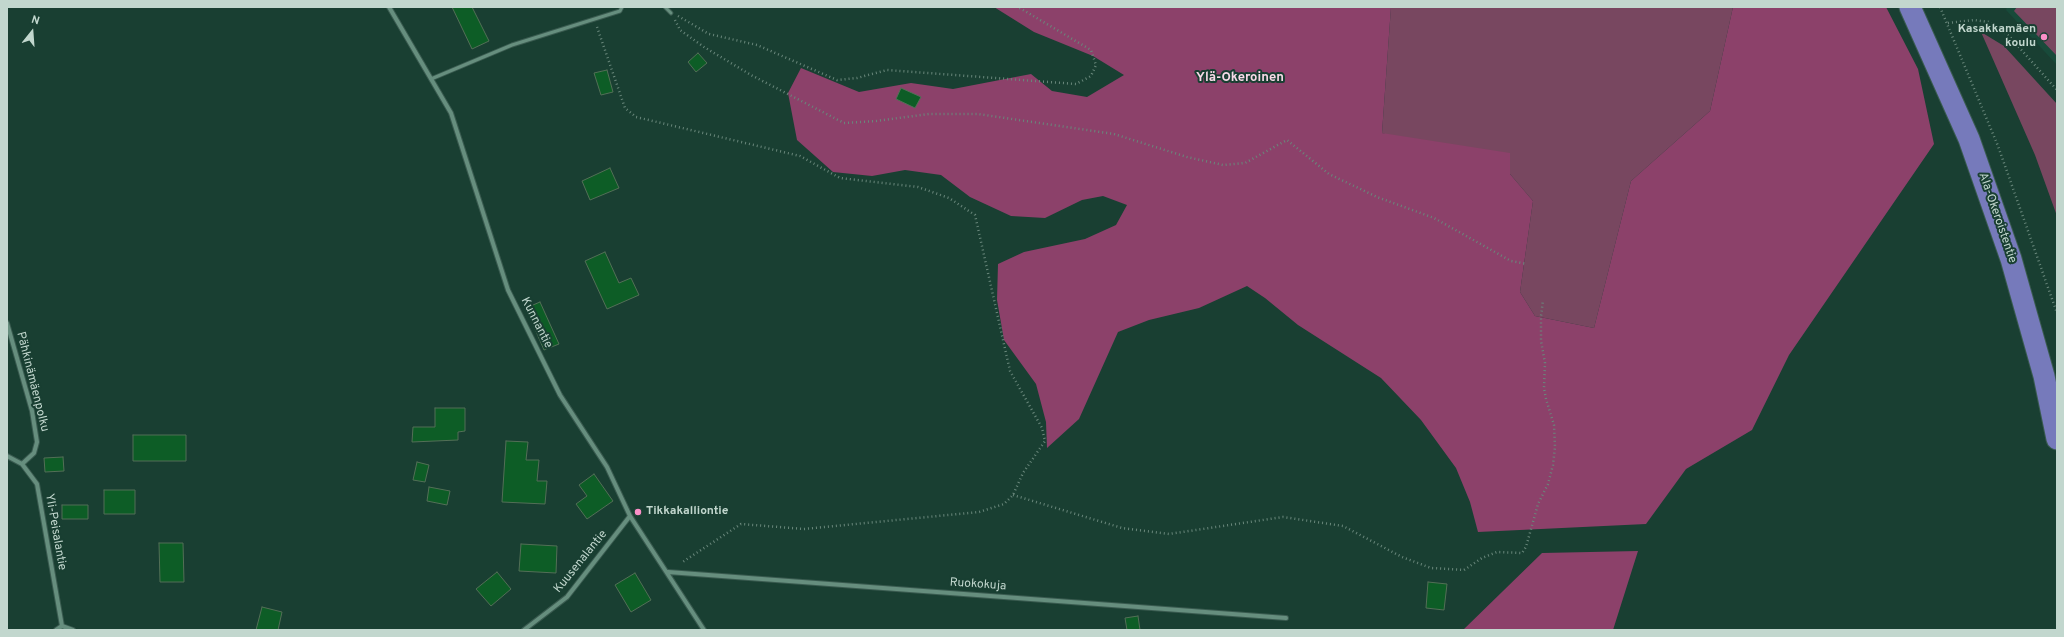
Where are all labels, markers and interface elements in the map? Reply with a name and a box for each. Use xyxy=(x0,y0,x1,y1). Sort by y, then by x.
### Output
north arrow xyxy=(12,12,52,52)
text: N xyxy=(30,13,41,28)
place label: Kasakkamäen koulu xyxy=(1958,23,2036,51)
marker: Kasakkamäen koulu xyxy=(2039,32,2049,42)
district label: Ylä-Okeroinen xyxy=(1196,70,1284,86)
street label: Ala-Okeroistentie xyxy=(1975,171,2019,265)
street label: Kunnantie xyxy=(517,295,555,351)
street label: Pähkinämäenpolku xyxy=(13,330,51,434)
street label: Yli-Peisalantie xyxy=(41,493,69,571)
place label: Tikkakalliontie xyxy=(646,505,728,519)
marker: Tikkakalliontie xyxy=(633,507,643,517)
street label: Kuusenalantie xyxy=(551,528,611,596)
street label: Ruokokuja xyxy=(949,576,1007,594)

